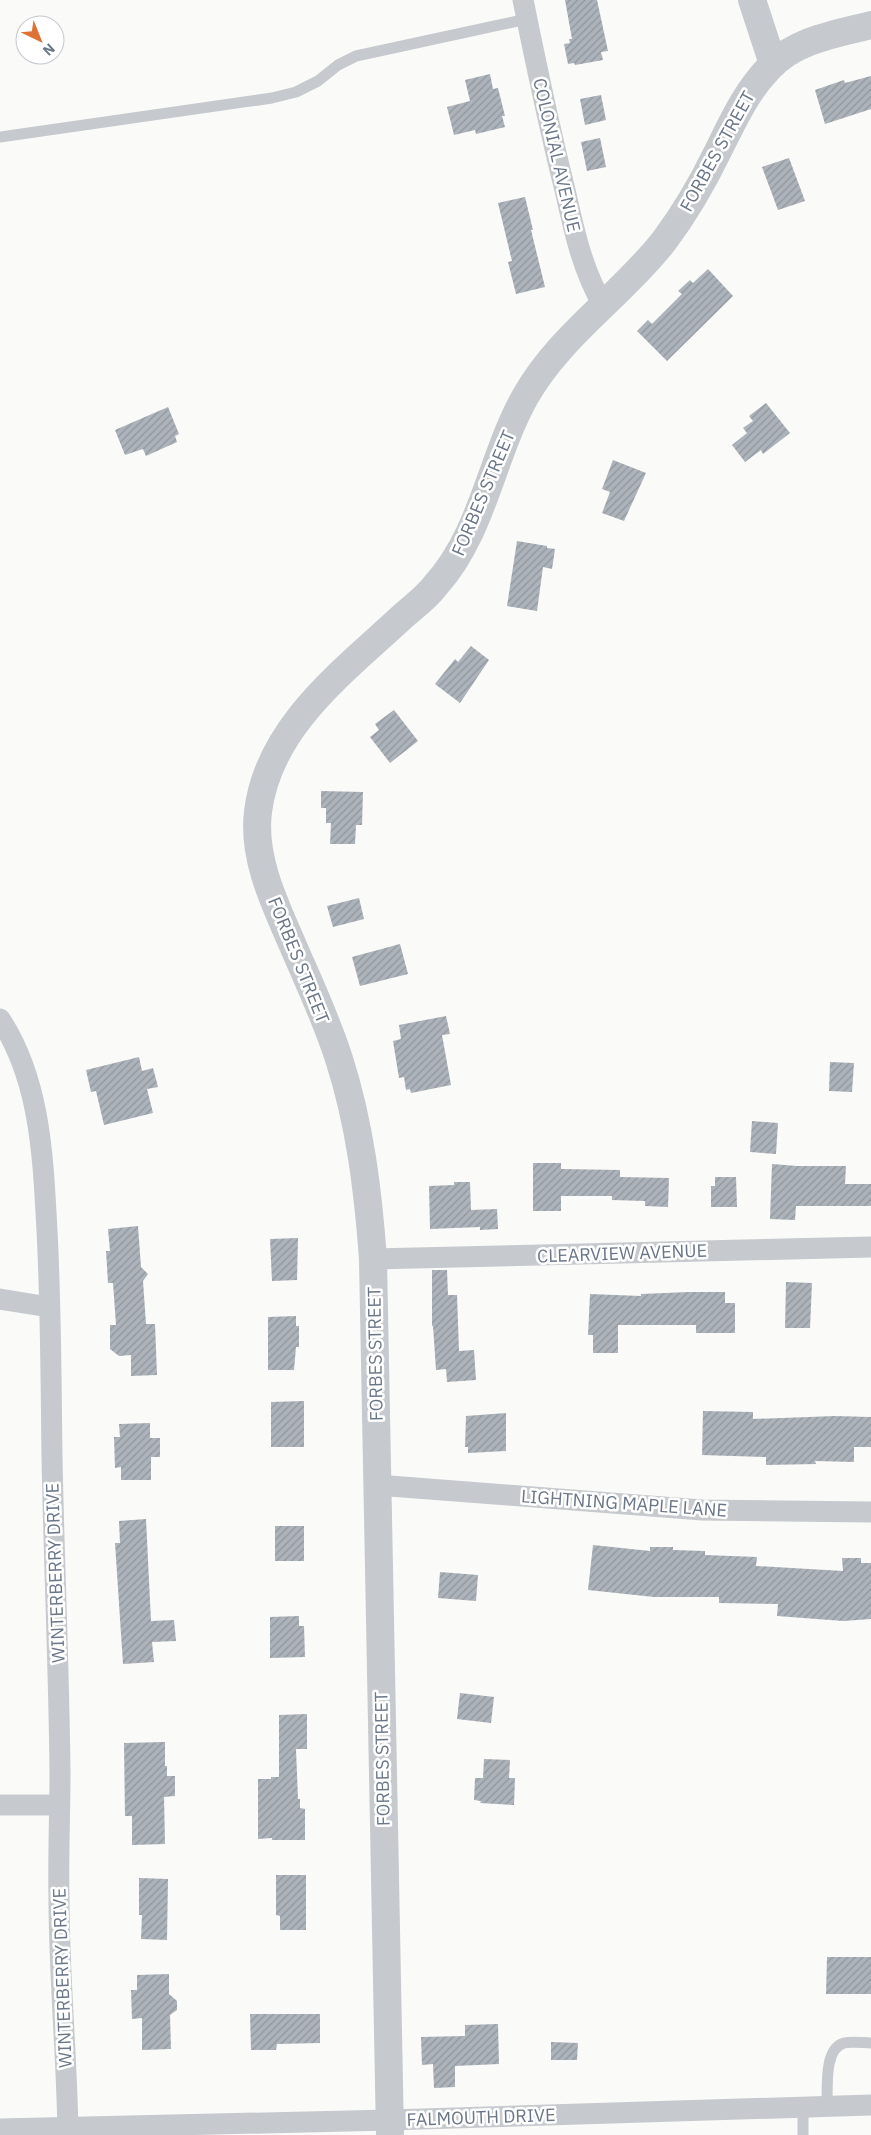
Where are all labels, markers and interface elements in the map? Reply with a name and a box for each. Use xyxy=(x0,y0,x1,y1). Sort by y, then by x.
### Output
north arrow xyxy=(15,15,65,65)
text: N xyxy=(39,39,59,60)
street label: COLONIAL AVENUE xyxy=(528,76,586,234)
street label: FORBES STREET xyxy=(674,87,760,215)
street label: FORBES STREET xyxy=(446,427,520,559)
street label: FORBES STREET xyxy=(263,893,335,1027)
street label: CLEARVIEW AVENUE xyxy=(537,1239,707,1267)
street label: FORBES STREET xyxy=(362,1287,388,1421)
street label: WINTERBERRY DRIVE xyxy=(40,1483,70,1663)
street label: LIGHTNING MAPLE LANE xyxy=(520,1484,728,1522)
street label: FORBES STREET xyxy=(369,1692,395,1826)
street label: WINTERBERRY DRIVE xyxy=(47,1888,77,2068)
street label: FALMOUTH DRIVE xyxy=(406,2103,556,2131)

